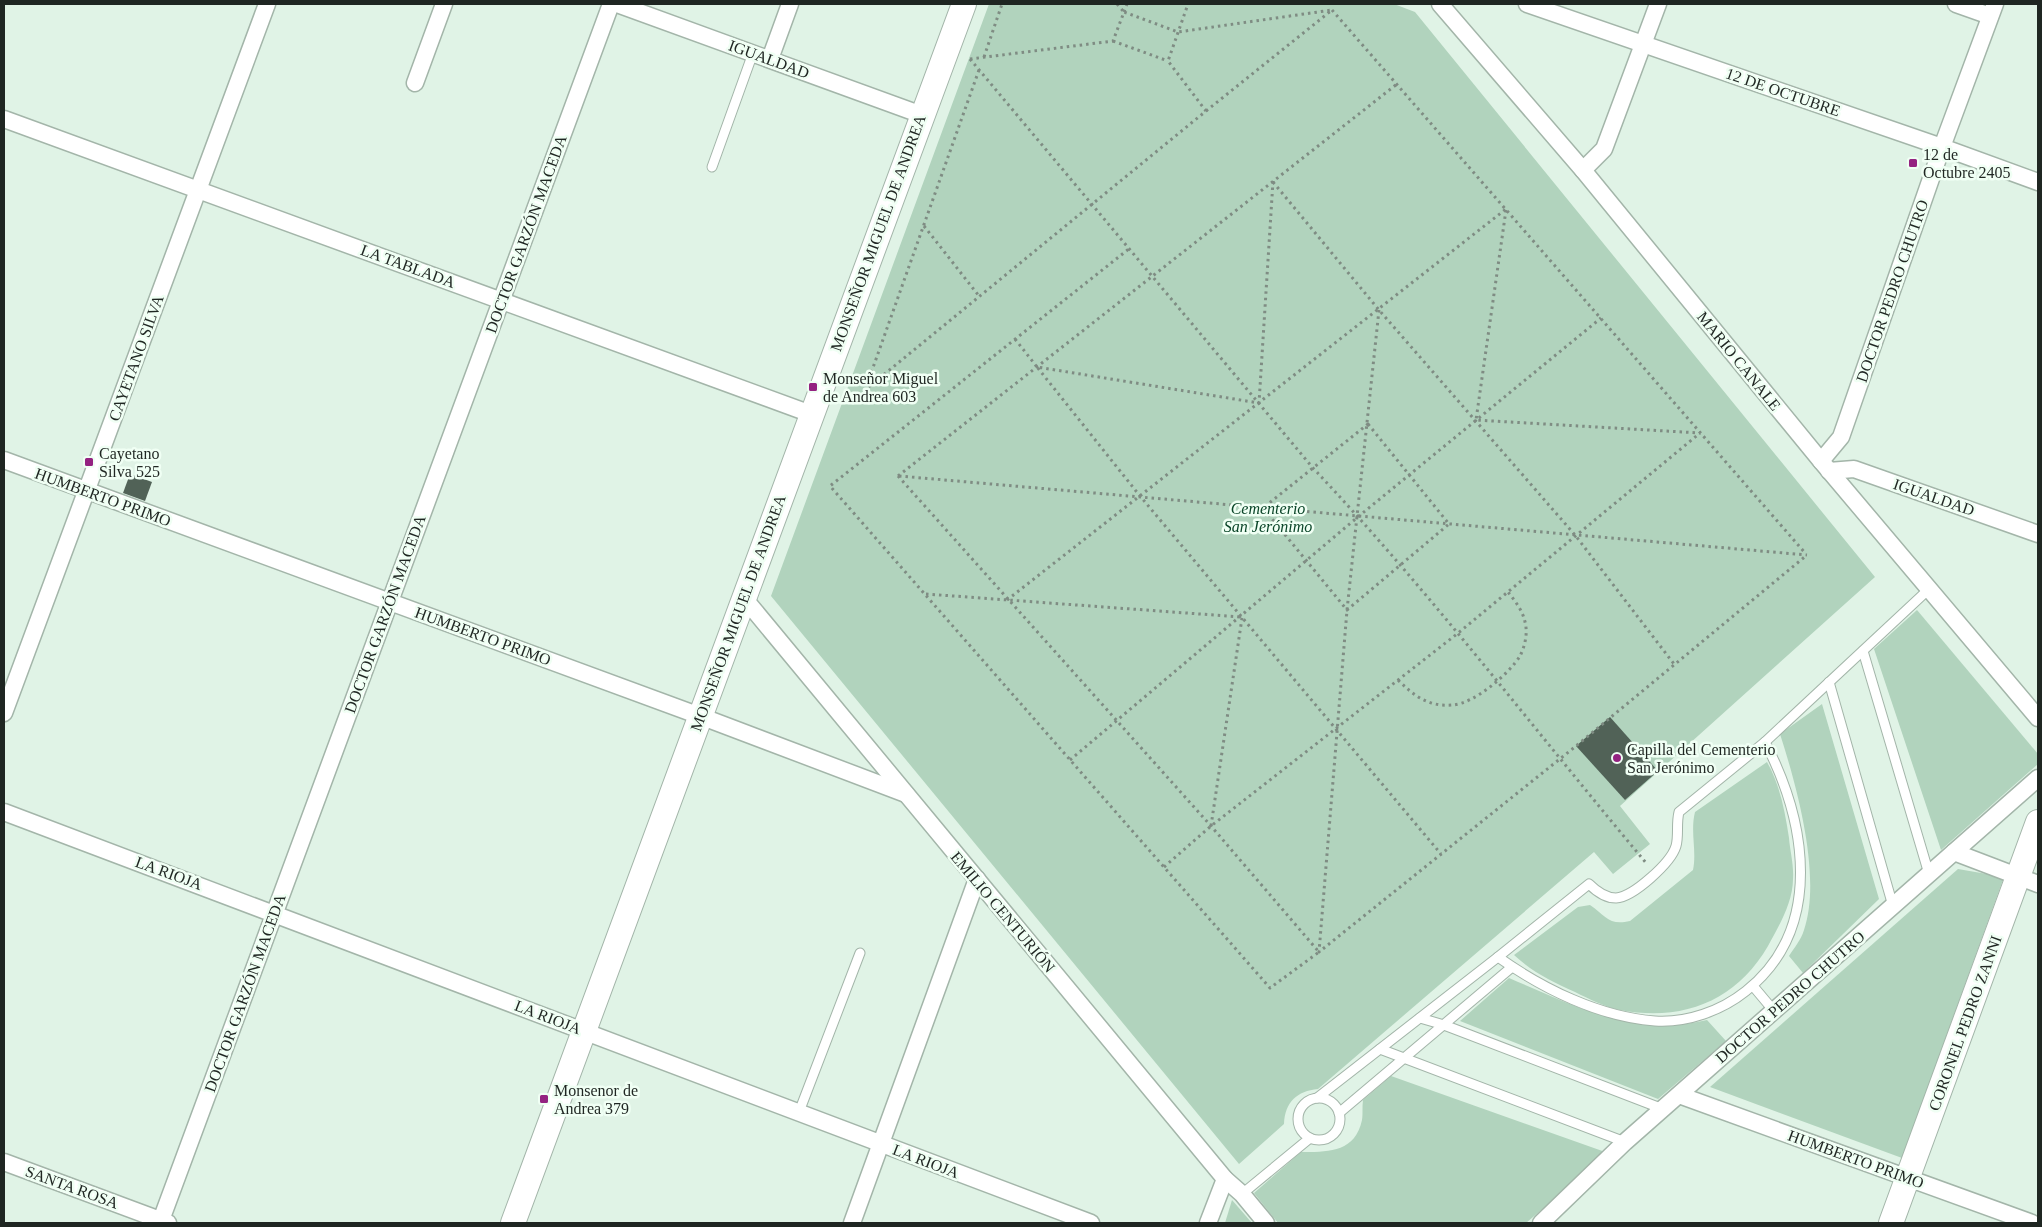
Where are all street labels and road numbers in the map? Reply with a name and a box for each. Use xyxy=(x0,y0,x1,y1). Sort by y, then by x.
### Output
street label: IGUALDAD xyxy=(726,37,812,81)
street label: 12 DE OCTUBRE xyxy=(1724,64,1842,120)
street label: MONSEÑOR MIGUEL DE ANDREA xyxy=(827,112,929,354)
street label: DOCTOR GARZÓN MACEDA xyxy=(481,132,570,335)
street label: DOCTOR PEDRO CHUTRO xyxy=(1853,198,1931,384)
street label: LA TABLADA xyxy=(358,241,458,291)
street label: CAYETANO SILVA xyxy=(105,292,167,423)
street label: MARIO CANALE xyxy=(1694,308,1784,414)
street label: HUMBERTO PRIMO xyxy=(33,465,173,529)
street label: IGUALDAD xyxy=(1891,475,1977,519)
street label: MONSEÑOR MIGUEL DE ANDREA xyxy=(687,492,789,734)
street label: DOCTOR GARZÓN MACEDA xyxy=(340,512,429,715)
street label: HUMBERTO PRIMO xyxy=(413,604,553,668)
street label: EMILIO CENTURIÓN xyxy=(948,848,1060,976)
street label: LA RIOJA xyxy=(133,853,205,893)
street label: DOCTOR GARZÓN MACEDA xyxy=(200,891,289,1094)
street label: DOCTOR PEDRO CHUTRO xyxy=(1712,928,1868,1066)
street label: CORONEL PEDRO ZANNI xyxy=(1925,933,2005,1113)
street label: LA RIOJA xyxy=(512,997,584,1038)
street label: HUMBERTO PRIMO xyxy=(1786,1127,1926,1191)
street label: LA RIOJA xyxy=(890,1141,962,1182)
street label: SANTA ROSA xyxy=(23,1162,121,1212)

